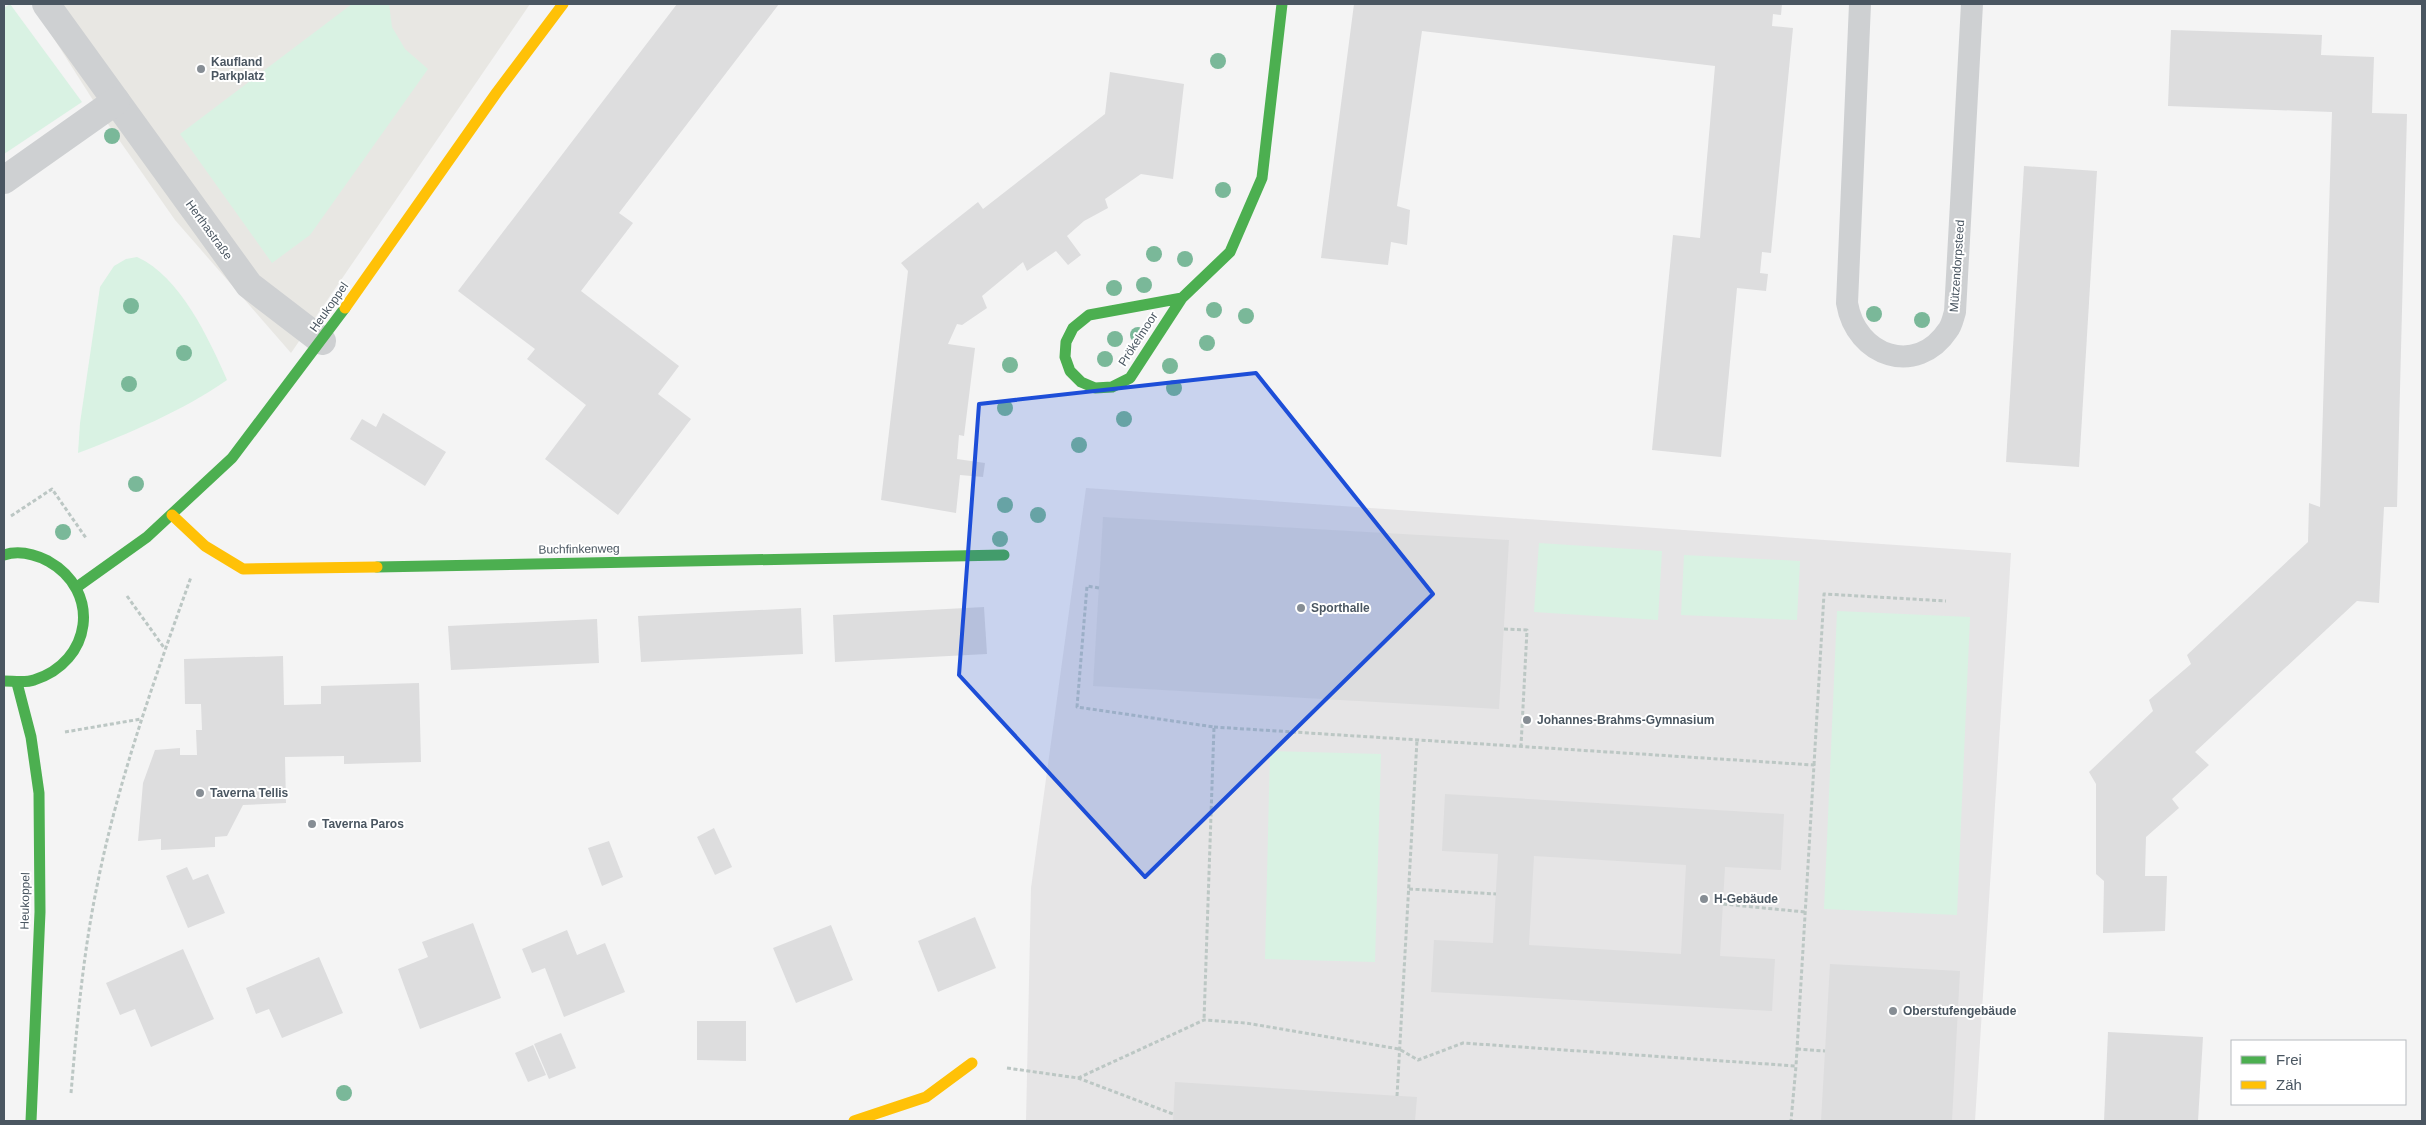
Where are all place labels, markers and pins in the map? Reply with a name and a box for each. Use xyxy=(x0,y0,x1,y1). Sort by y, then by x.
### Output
place label: Kaufland Parkplatz xyxy=(211,55,264,83)
marker: Kaufland Parkplatz xyxy=(195,63,207,75)
place label: Sporthalle xyxy=(1311,601,1370,615)
marker: Sporthalle xyxy=(1295,602,1307,614)
place label: Johannes-Brahms-Gymnasium xyxy=(1537,713,1714,727)
marker: Johannes-Brahms-Gymnasium xyxy=(1521,714,1533,726)
place label: Taverna Tellis xyxy=(210,786,289,800)
marker: Taverna Tellis xyxy=(194,787,206,799)
place label: Taverna Paros xyxy=(322,817,404,831)
marker: Taverna Paros xyxy=(306,818,318,830)
place label: H-Gebäude xyxy=(1714,892,1778,906)
marker: H-Gebäude xyxy=(1698,893,1710,905)
place label: Oberstufengebäude xyxy=(1903,1004,2017,1018)
marker: Oberstufengebäude xyxy=(1887,1005,1899,1017)

